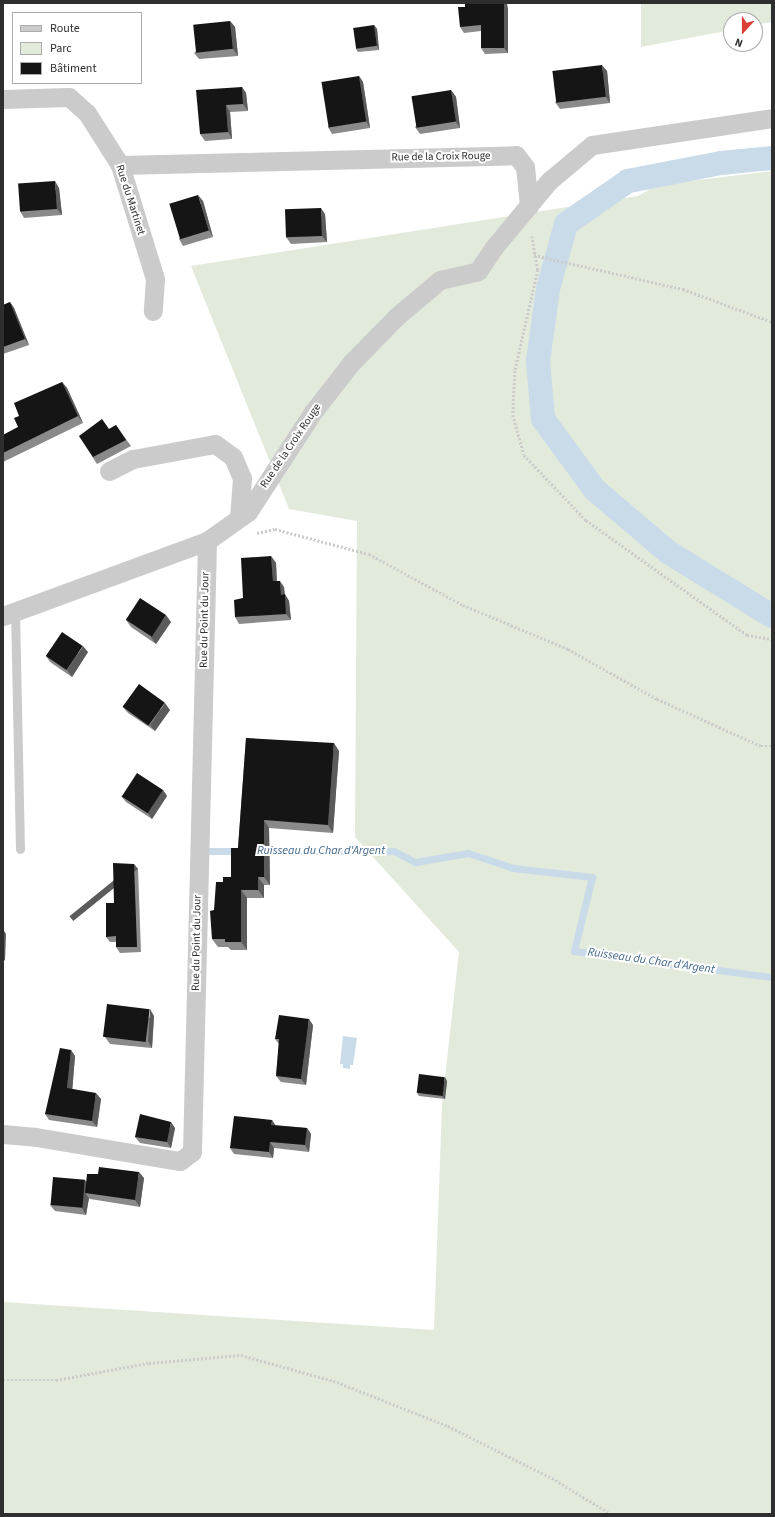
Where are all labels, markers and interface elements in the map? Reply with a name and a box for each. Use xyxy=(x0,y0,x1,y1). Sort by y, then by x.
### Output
legend xyxy=(12,12,142,84)
north arrow xyxy=(723,12,763,52)
text: Route xyxy=(50,20,80,37)
text: N xyxy=(733,34,745,51)
text: Parc xyxy=(50,40,72,57)
text: Bâtiment xyxy=(50,60,96,77)
street label: Rue de la Croix Rouge xyxy=(391,150,491,164)
street label: Rue du Martinet xyxy=(112,163,148,237)
street label: Rue de la Croix Rouge xyxy=(258,401,324,491)
street label: Rue du Point du Jour xyxy=(198,572,212,668)
water label: Ruisseau du Char d'Argent xyxy=(257,844,385,858)
street label: Rue du Point du Jour xyxy=(190,895,204,991)
water label: Ruisseau du Char d'Argent xyxy=(587,945,715,977)

